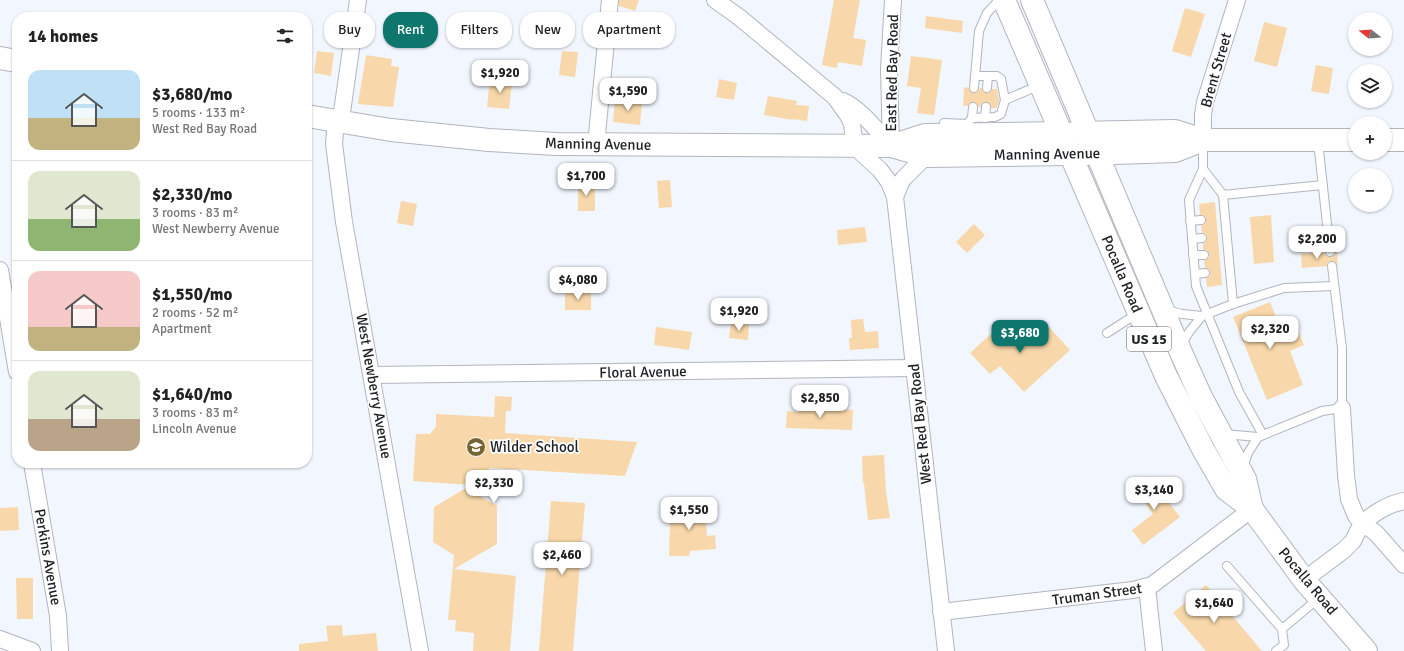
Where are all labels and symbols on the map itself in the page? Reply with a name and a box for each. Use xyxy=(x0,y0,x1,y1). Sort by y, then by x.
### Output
north arrow xyxy=(1348,12,1392,56)
street label: East Red Bay Road xyxy=(882,14,902,132)
street label: Brent Street xyxy=(1197,30,1235,110)
pin: $1,920 xyxy=(467,60,533,94)
pin: $1,590 xyxy=(595,78,661,112)
street label: Manning Avenue xyxy=(545,134,651,154)
street label: Manning Avenue xyxy=(994,144,1100,164)
pin: $1,700 xyxy=(553,163,619,197)
pin: $2,200 xyxy=(1284,226,1350,260)
street label: Pocalla Road xyxy=(1098,233,1146,315)
pin: $4,080 xyxy=(545,267,611,301)
pin: $1,920 xyxy=(706,298,772,332)
street label: West Newberry Avenue xyxy=(352,312,396,460)
pin: $2,320 xyxy=(1237,316,1303,350)
pin: $3,680 xyxy=(987,320,1053,354)
road number: US 15 xyxy=(1127,327,1171,351)
street label: Floral Avenue xyxy=(599,362,687,382)
street label: West Red Bay Road xyxy=(905,363,935,485)
pin: $2,850 xyxy=(787,385,853,419)
school or university icon: Wilder School xyxy=(465,436,487,458)
place label: Wilder School xyxy=(490,438,579,456)
pin: $2,330 xyxy=(461,470,527,504)
pin: $3,140 xyxy=(1121,477,1187,511)
pin: $1,550 xyxy=(656,497,722,531)
street label: Perkins Avenue xyxy=(31,507,65,607)
pin: $2,460 xyxy=(529,542,595,576)
street label: Pocalla Road xyxy=(1275,544,1341,618)
street label: Truman Street xyxy=(1051,579,1143,609)
pin: $1,640 xyxy=(1181,590,1247,624)

